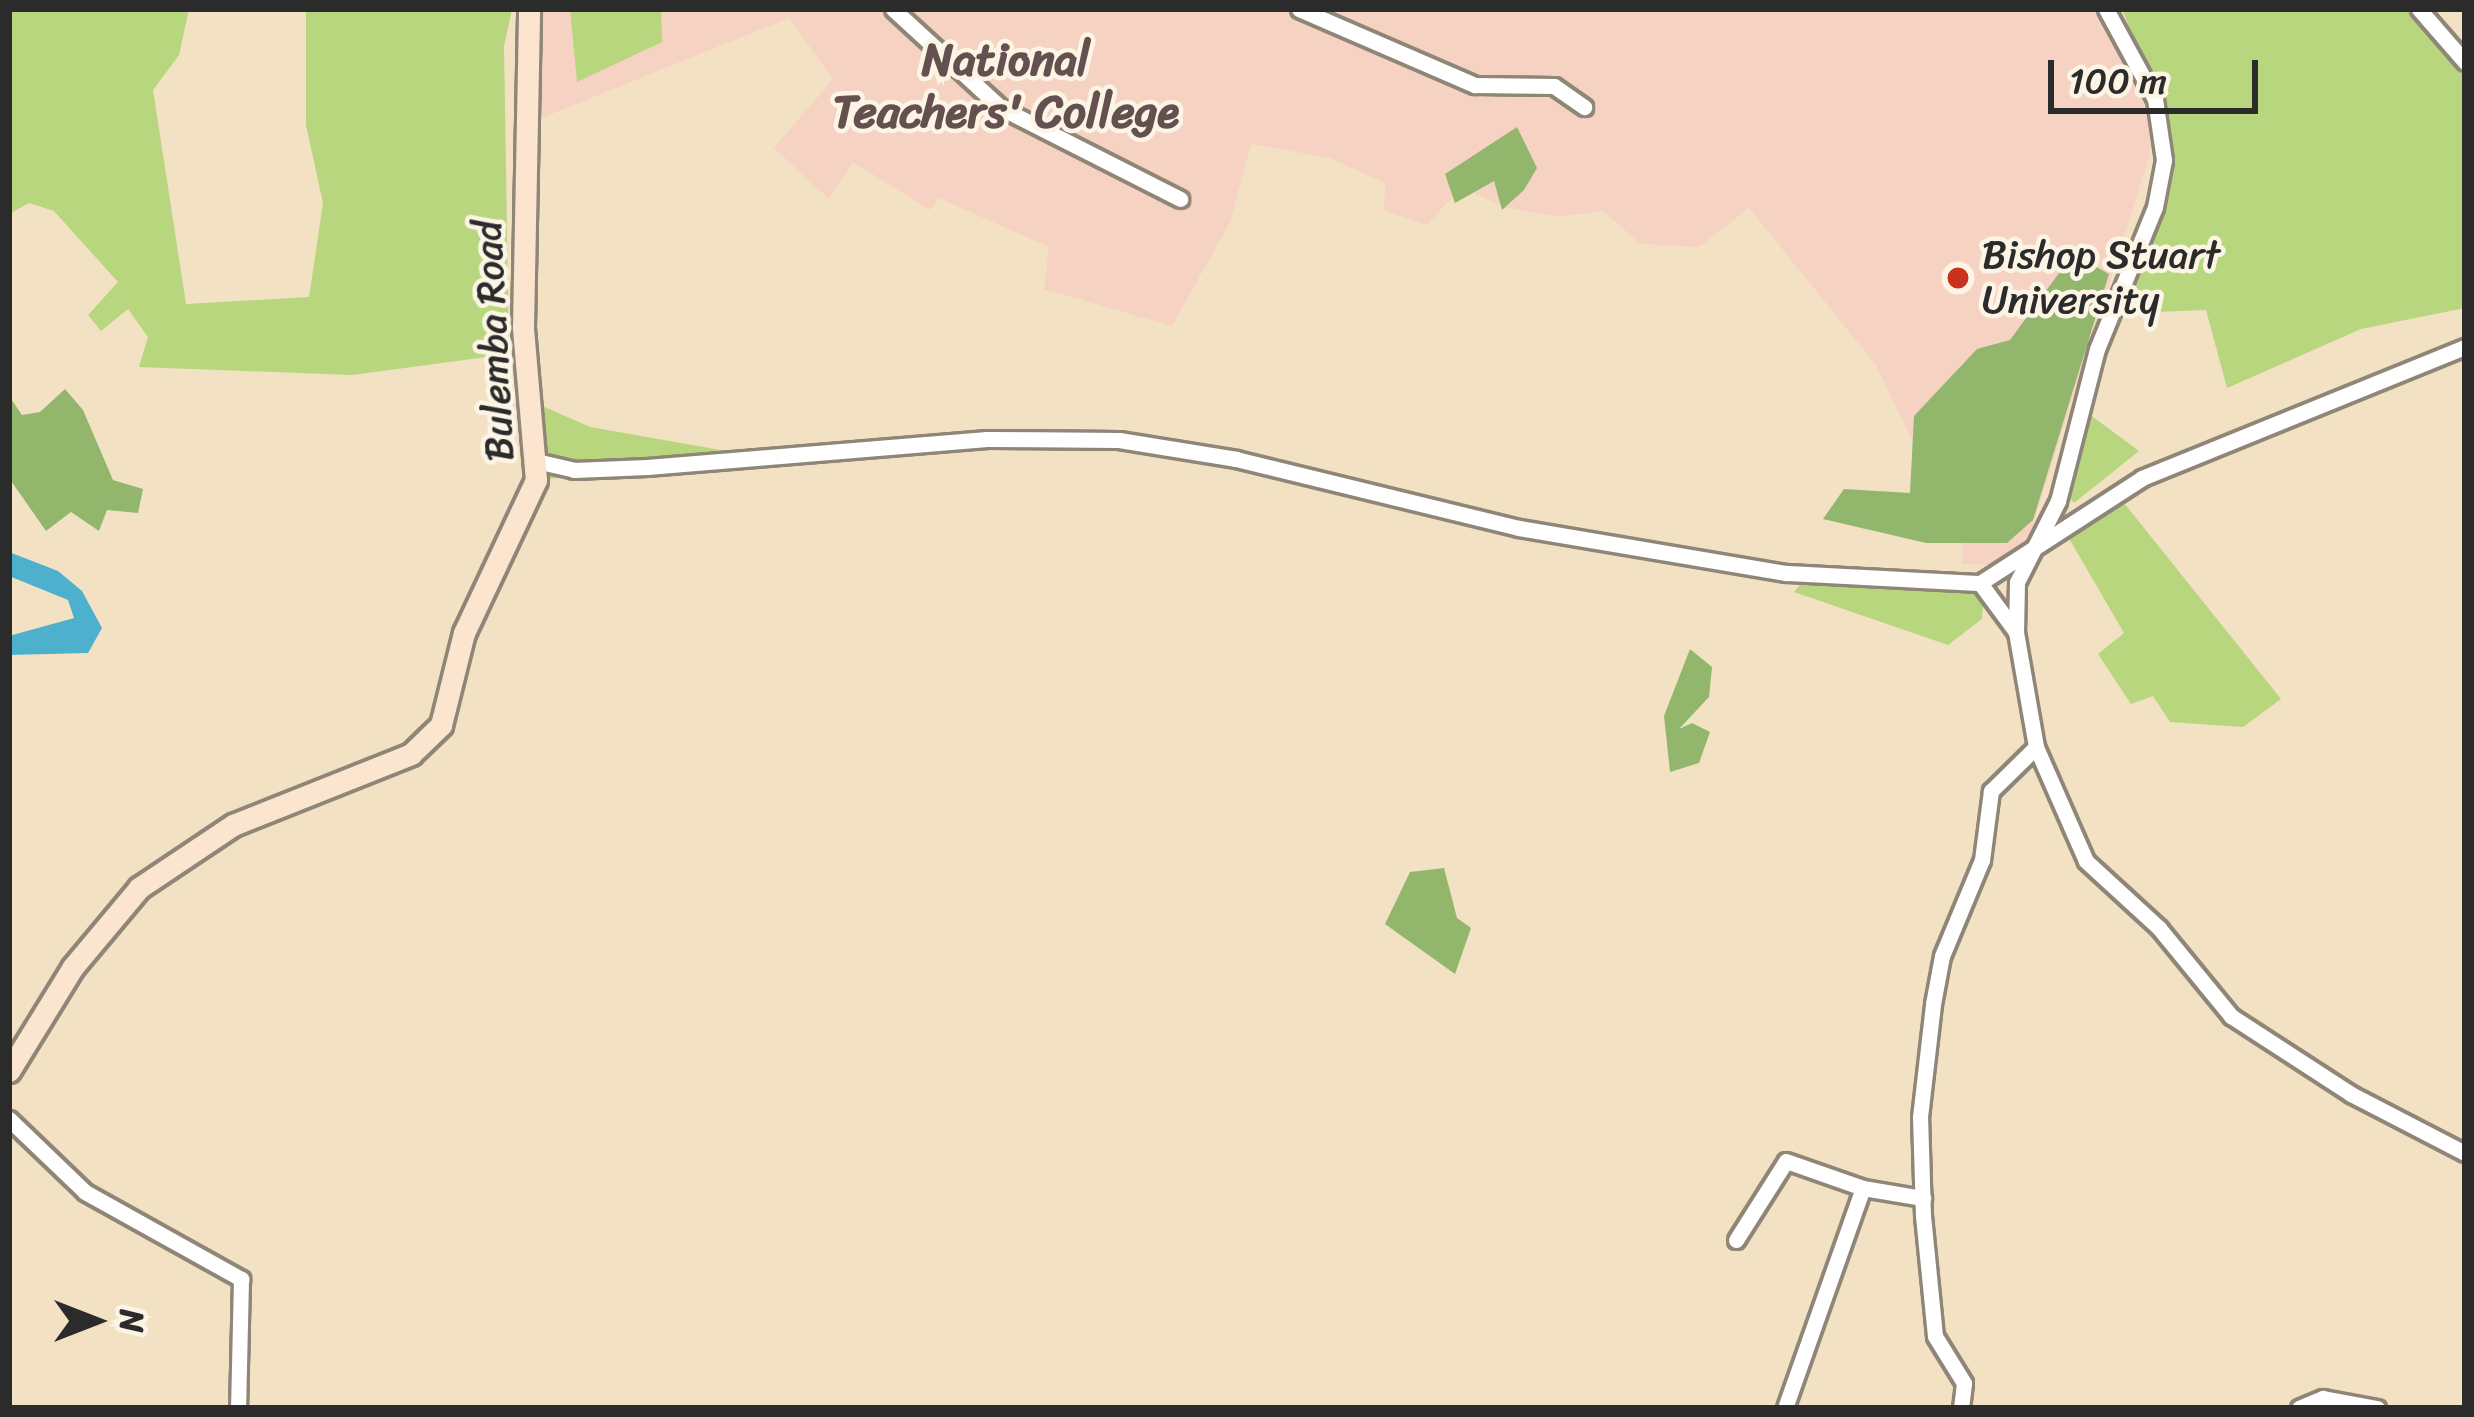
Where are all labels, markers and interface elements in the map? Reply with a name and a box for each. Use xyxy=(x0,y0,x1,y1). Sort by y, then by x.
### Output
district label: National Teachers' College xyxy=(833,34,1179,140)
scale bar xyxy=(2054,36,2264,110)
text: 100 m xyxy=(2069,49,2167,113)
street label: Bulemba Road xyxy=(464,220,524,462)
place label: Bishop Stuart University xyxy=(1982,233,2220,324)
marker: Bishop Stuart University xyxy=(1945,265,1971,291)
north arrow xyxy=(36,1261,156,1381)
text: N xyxy=(103,1310,161,1332)

